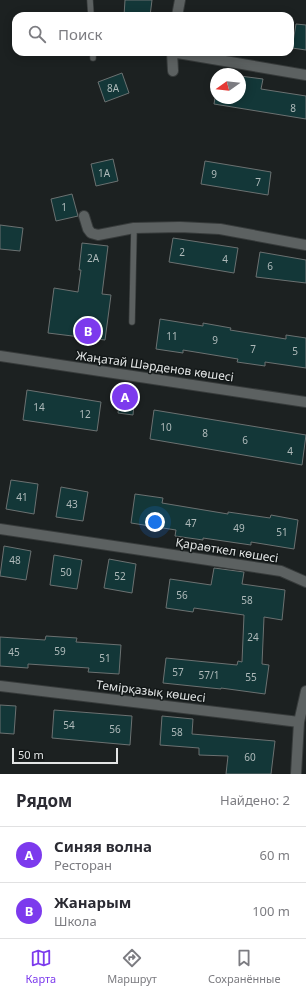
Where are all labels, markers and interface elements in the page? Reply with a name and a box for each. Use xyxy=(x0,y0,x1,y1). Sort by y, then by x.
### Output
search box xyxy=(12,12,294,56)
icon: search xyxy=(26,23,48,45)
text: Поиск xyxy=(58,24,103,44)
north arrow xyxy=(210,68,246,104)
house number: 8А xyxy=(107,81,120,95)
house number: 8 xyxy=(290,101,296,115)
house number: 1А xyxy=(98,166,111,180)
house number: 9 xyxy=(211,167,217,181)
house number: 7 xyxy=(255,175,261,189)
house number: 1 xyxy=(61,200,67,214)
house number: 2 xyxy=(179,245,185,259)
house number: 2А xyxy=(87,251,100,265)
house number: 4 xyxy=(222,252,228,266)
house number: 6 xyxy=(267,259,273,273)
pin: B xyxy=(75,316,101,346)
house number: 11 xyxy=(166,329,178,343)
house number: 9 xyxy=(212,333,218,347)
house number: 7 xyxy=(250,342,256,356)
house number: 5 xyxy=(292,344,298,358)
street label: Жаңатай Шәрденов көшесі xyxy=(75,347,235,385)
pin: A xyxy=(112,382,138,412)
house number: 14 xyxy=(33,400,45,414)
house number: 12 xyxy=(79,407,91,421)
house number: 10 xyxy=(160,420,172,434)
house number: 8 xyxy=(202,426,208,440)
house number: 6 xyxy=(242,433,248,447)
house number: 4 xyxy=(287,444,293,458)
house number: 41 xyxy=(16,490,28,504)
house number: 43 xyxy=(66,497,78,511)
your location xyxy=(145,512,165,532)
house number: 47 xyxy=(185,516,197,530)
house number: 49 xyxy=(233,521,245,535)
house number: 51 xyxy=(276,525,288,539)
street label: Қараөткел көшесі xyxy=(174,533,280,567)
house number: 48 xyxy=(9,553,21,567)
house number: 50 xyxy=(60,565,72,579)
house number: 52 xyxy=(114,569,126,583)
house number: 56 xyxy=(176,588,188,602)
house number: 58 xyxy=(241,593,253,607)
house number: 24 xyxy=(247,630,259,644)
house number: 59 xyxy=(54,644,66,658)
house number: 45 xyxy=(8,645,20,659)
house number: 51 xyxy=(99,651,111,665)
house number: 57 xyxy=(172,665,184,679)
house number: 57/1 xyxy=(199,668,219,682)
house number: 55 xyxy=(245,670,257,684)
street label: Темірқазық көшесі xyxy=(95,676,207,706)
house number: 54 xyxy=(63,718,75,732)
house number: 56 xyxy=(109,722,121,736)
house number: 58 xyxy=(171,725,183,739)
scale bar xyxy=(12,746,118,765)
text: 50 m xyxy=(18,747,44,762)
house number: 60 xyxy=(244,750,256,764)
text: Рядом xyxy=(16,789,72,812)
text: Найдено: 2 xyxy=(220,791,290,809)
text: Синяя волна xyxy=(54,836,152,856)
text: A xyxy=(25,846,34,864)
text: 60 m xyxy=(260,846,290,864)
text: Ресторан xyxy=(54,856,112,874)
text: Жанарым xyxy=(54,892,131,912)
text: B xyxy=(25,902,33,920)
text: 100 m xyxy=(252,902,290,920)
text: Школа xyxy=(54,912,97,930)
tab: Карта xyxy=(26,947,56,986)
tab: Маршрут xyxy=(107,947,157,986)
tab: Сохранённые xyxy=(208,947,280,986)

